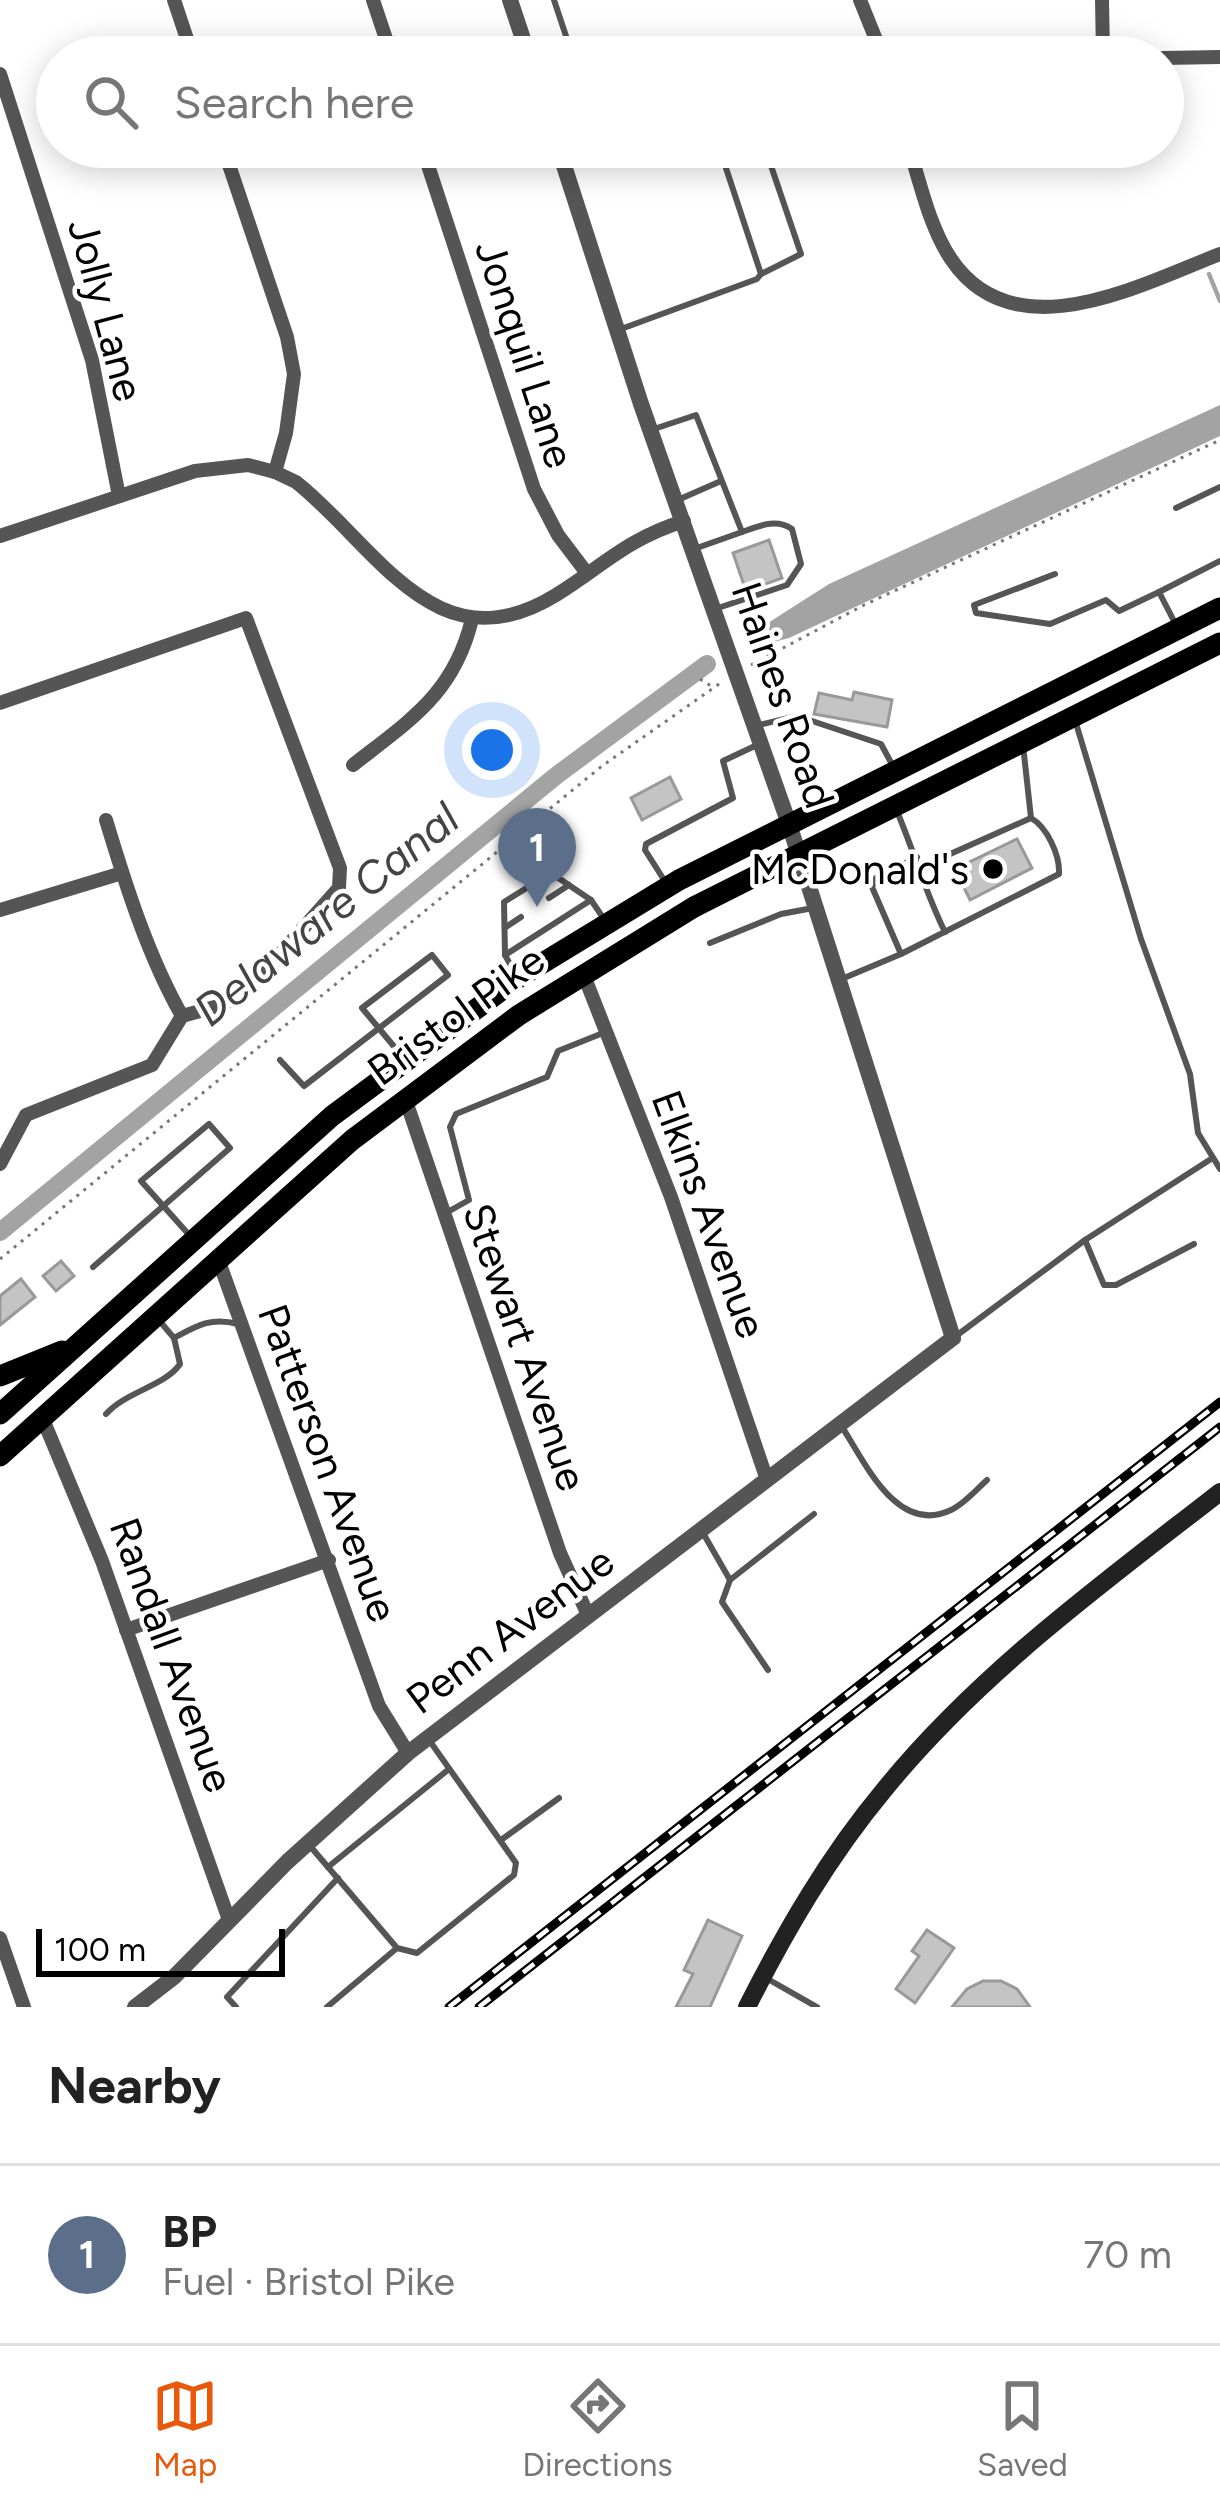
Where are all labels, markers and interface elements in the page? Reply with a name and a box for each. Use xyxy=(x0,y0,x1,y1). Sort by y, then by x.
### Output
search box xyxy=(36,36,1184,168)
icon: search xyxy=(78,69,144,135)
text: Search here xyxy=(174,75,414,129)
street label: Jolly Lane xyxy=(57,213,155,407)
street label: Jonquil Lane xyxy=(464,234,586,474)
street label: Haines Road xyxy=(721,575,845,815)
your location xyxy=(462,720,522,780)
water label: Delaware Canal xyxy=(183,790,470,1037)
pin: 1 xyxy=(498,808,576,907)
place label: McDonald's xyxy=(751,844,969,895)
marker: McDonald's xyxy=(980,856,1006,882)
street label: Bristol Pike xyxy=(358,934,554,1096)
street label: Elkins Avenue xyxy=(641,1083,777,1345)
street label: Stewart Avenue xyxy=(452,1197,598,1497)
street label: Patterson Avenue xyxy=(247,1297,409,1629)
street label: Randall Avenue xyxy=(99,1511,245,1799)
street label: Penn Avenue xyxy=(396,1536,624,1724)
scale bar xyxy=(36,1923,285,1976)
text: 100 m xyxy=(54,1930,146,1969)
text: Nearby xyxy=(48,2055,221,2116)
text: BP xyxy=(162,2204,217,2258)
text: 1 xyxy=(79,2231,95,2278)
text: 70 m xyxy=(1083,2231,1172,2278)
text: Fuel · Bristol Pike xyxy=(162,2258,455,2305)
tab: Map xyxy=(152,2373,218,2484)
tab: Directions xyxy=(522,2373,673,2484)
tab: Saved xyxy=(977,2373,1068,2484)

